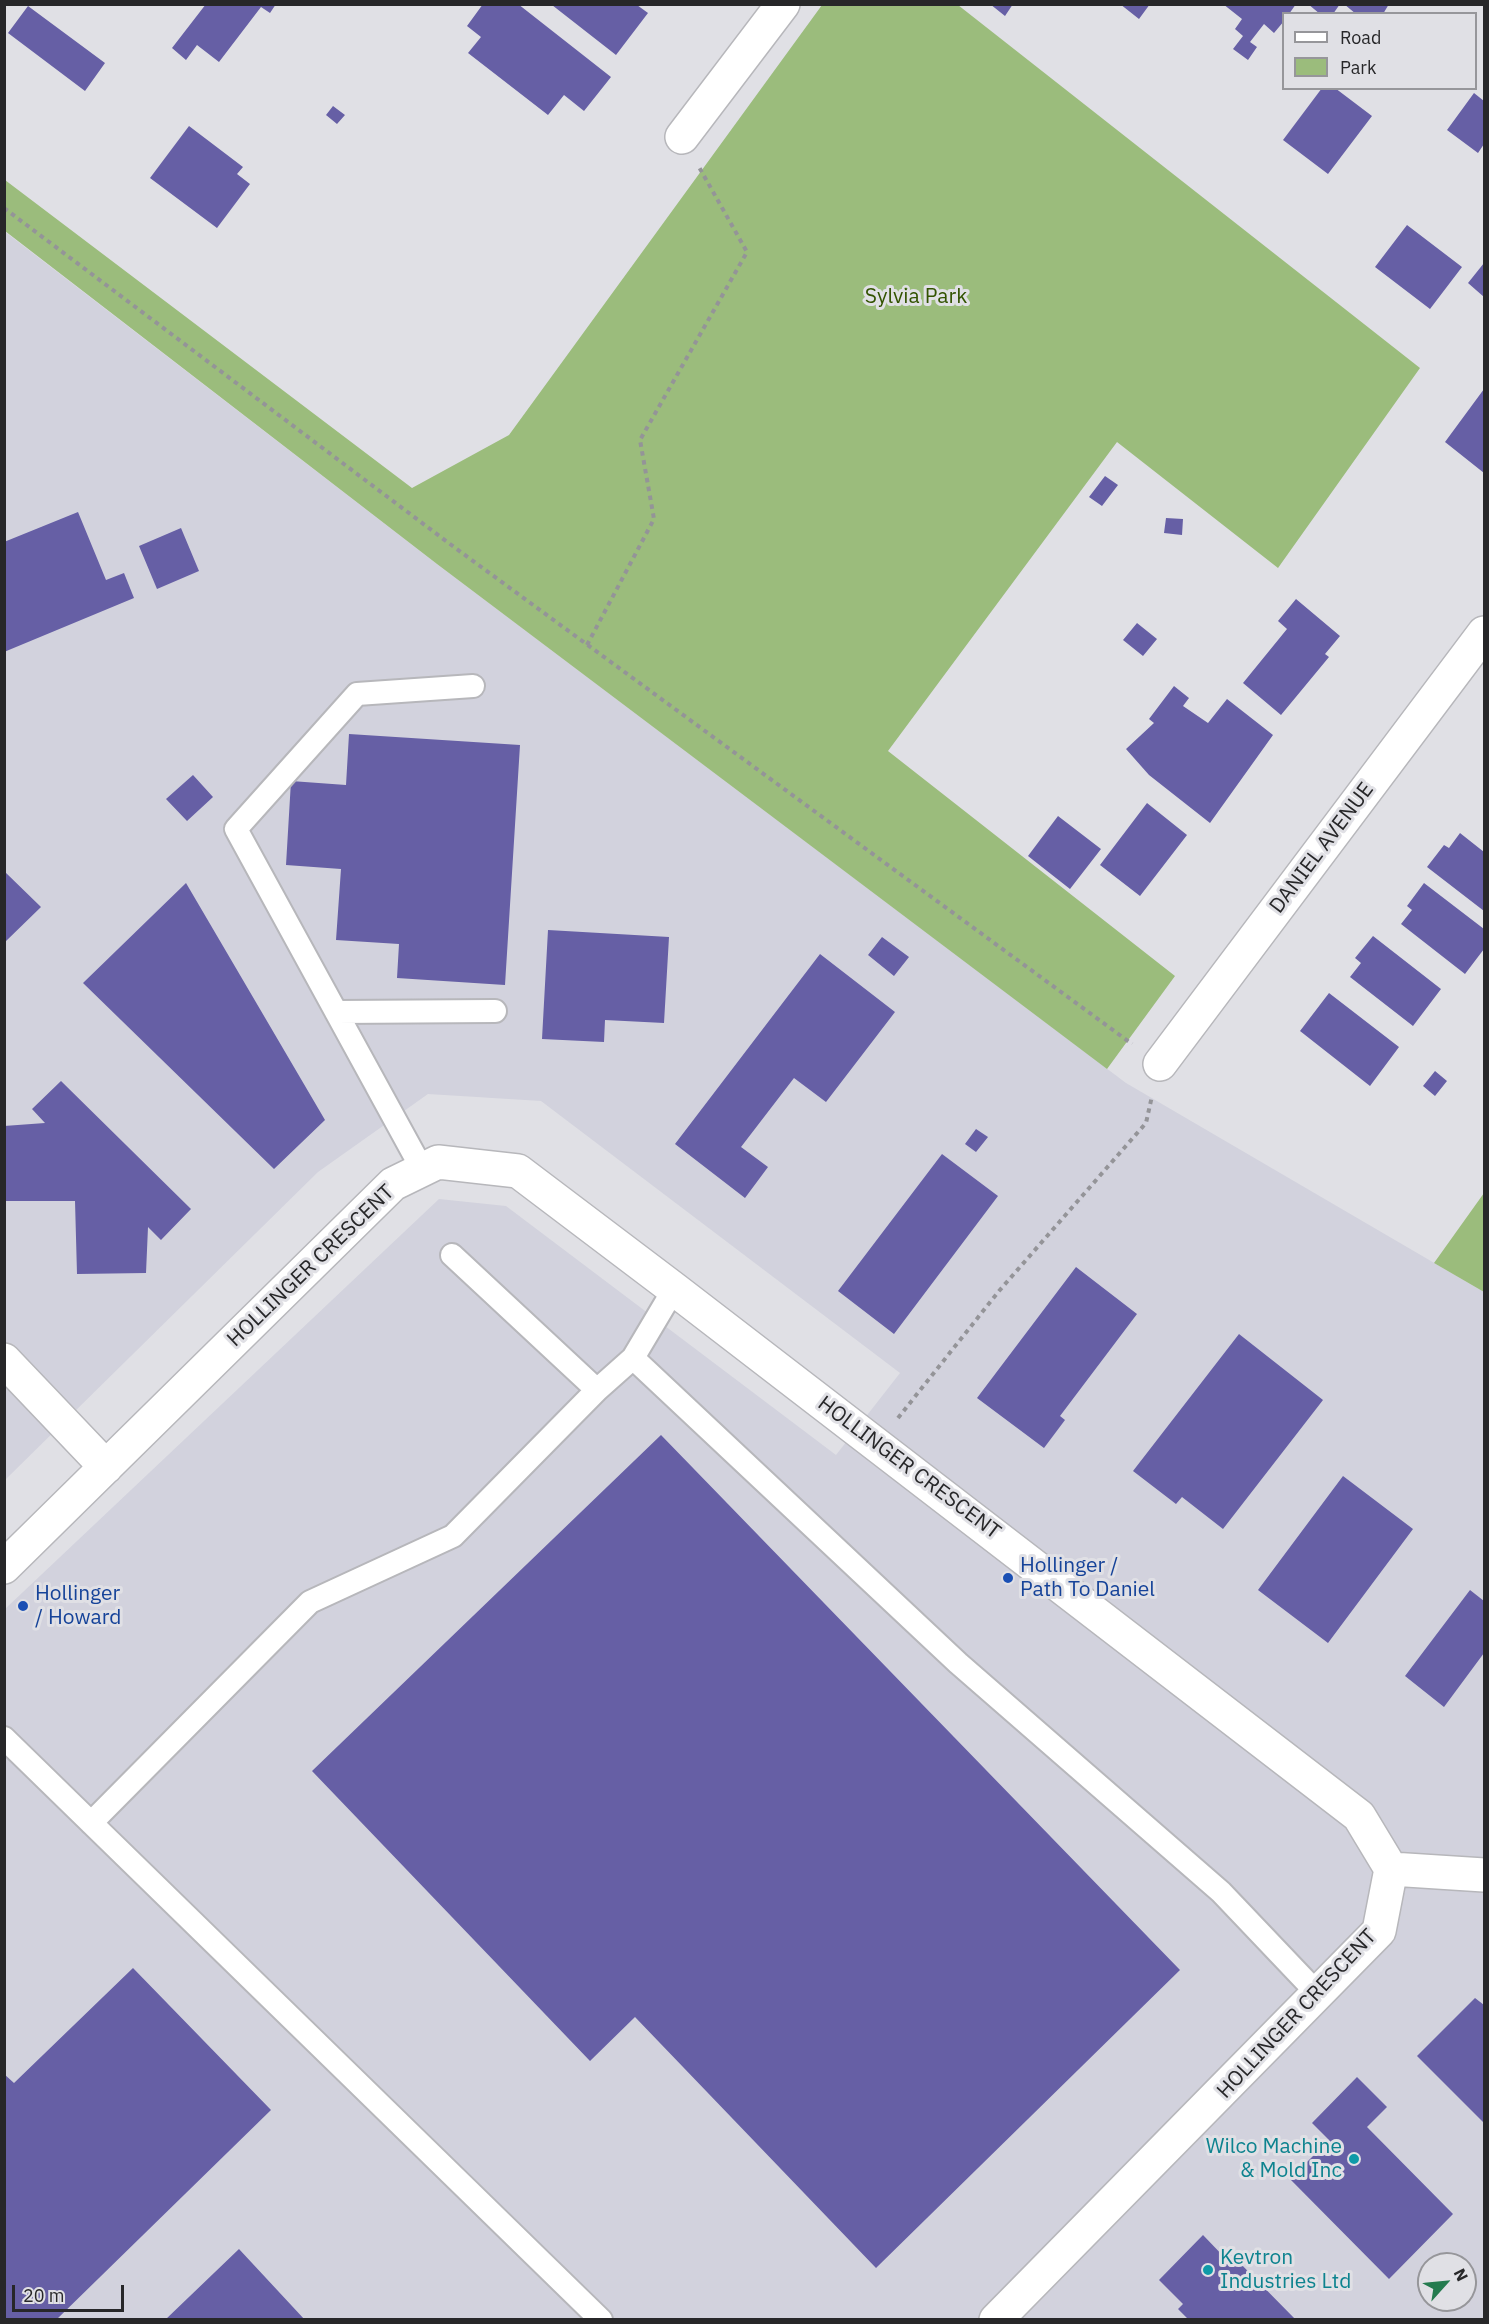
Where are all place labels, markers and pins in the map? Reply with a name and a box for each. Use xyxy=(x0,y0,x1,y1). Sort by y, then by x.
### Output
place label: Hollinger / Path To Daniel xyxy=(1020,1553,1155,1603)
marker: Hollinger / Path To Daniel xyxy=(1001,1571,1015,1585)
place label: Hollinger / Howard xyxy=(35,1581,121,1631)
marker: Hollinger / Howard xyxy=(16,1599,30,1613)
place label: Wilco Machine & Mold Inc xyxy=(1206,2134,1342,2184)
marker: Wilco Machine & Mold Inc xyxy=(1347,2152,1361,2166)
place label: Kevtron Industries Ltd xyxy=(1220,2245,1351,2295)
marker: Kevtron Industries Ltd xyxy=(1201,2263,1215,2277)

